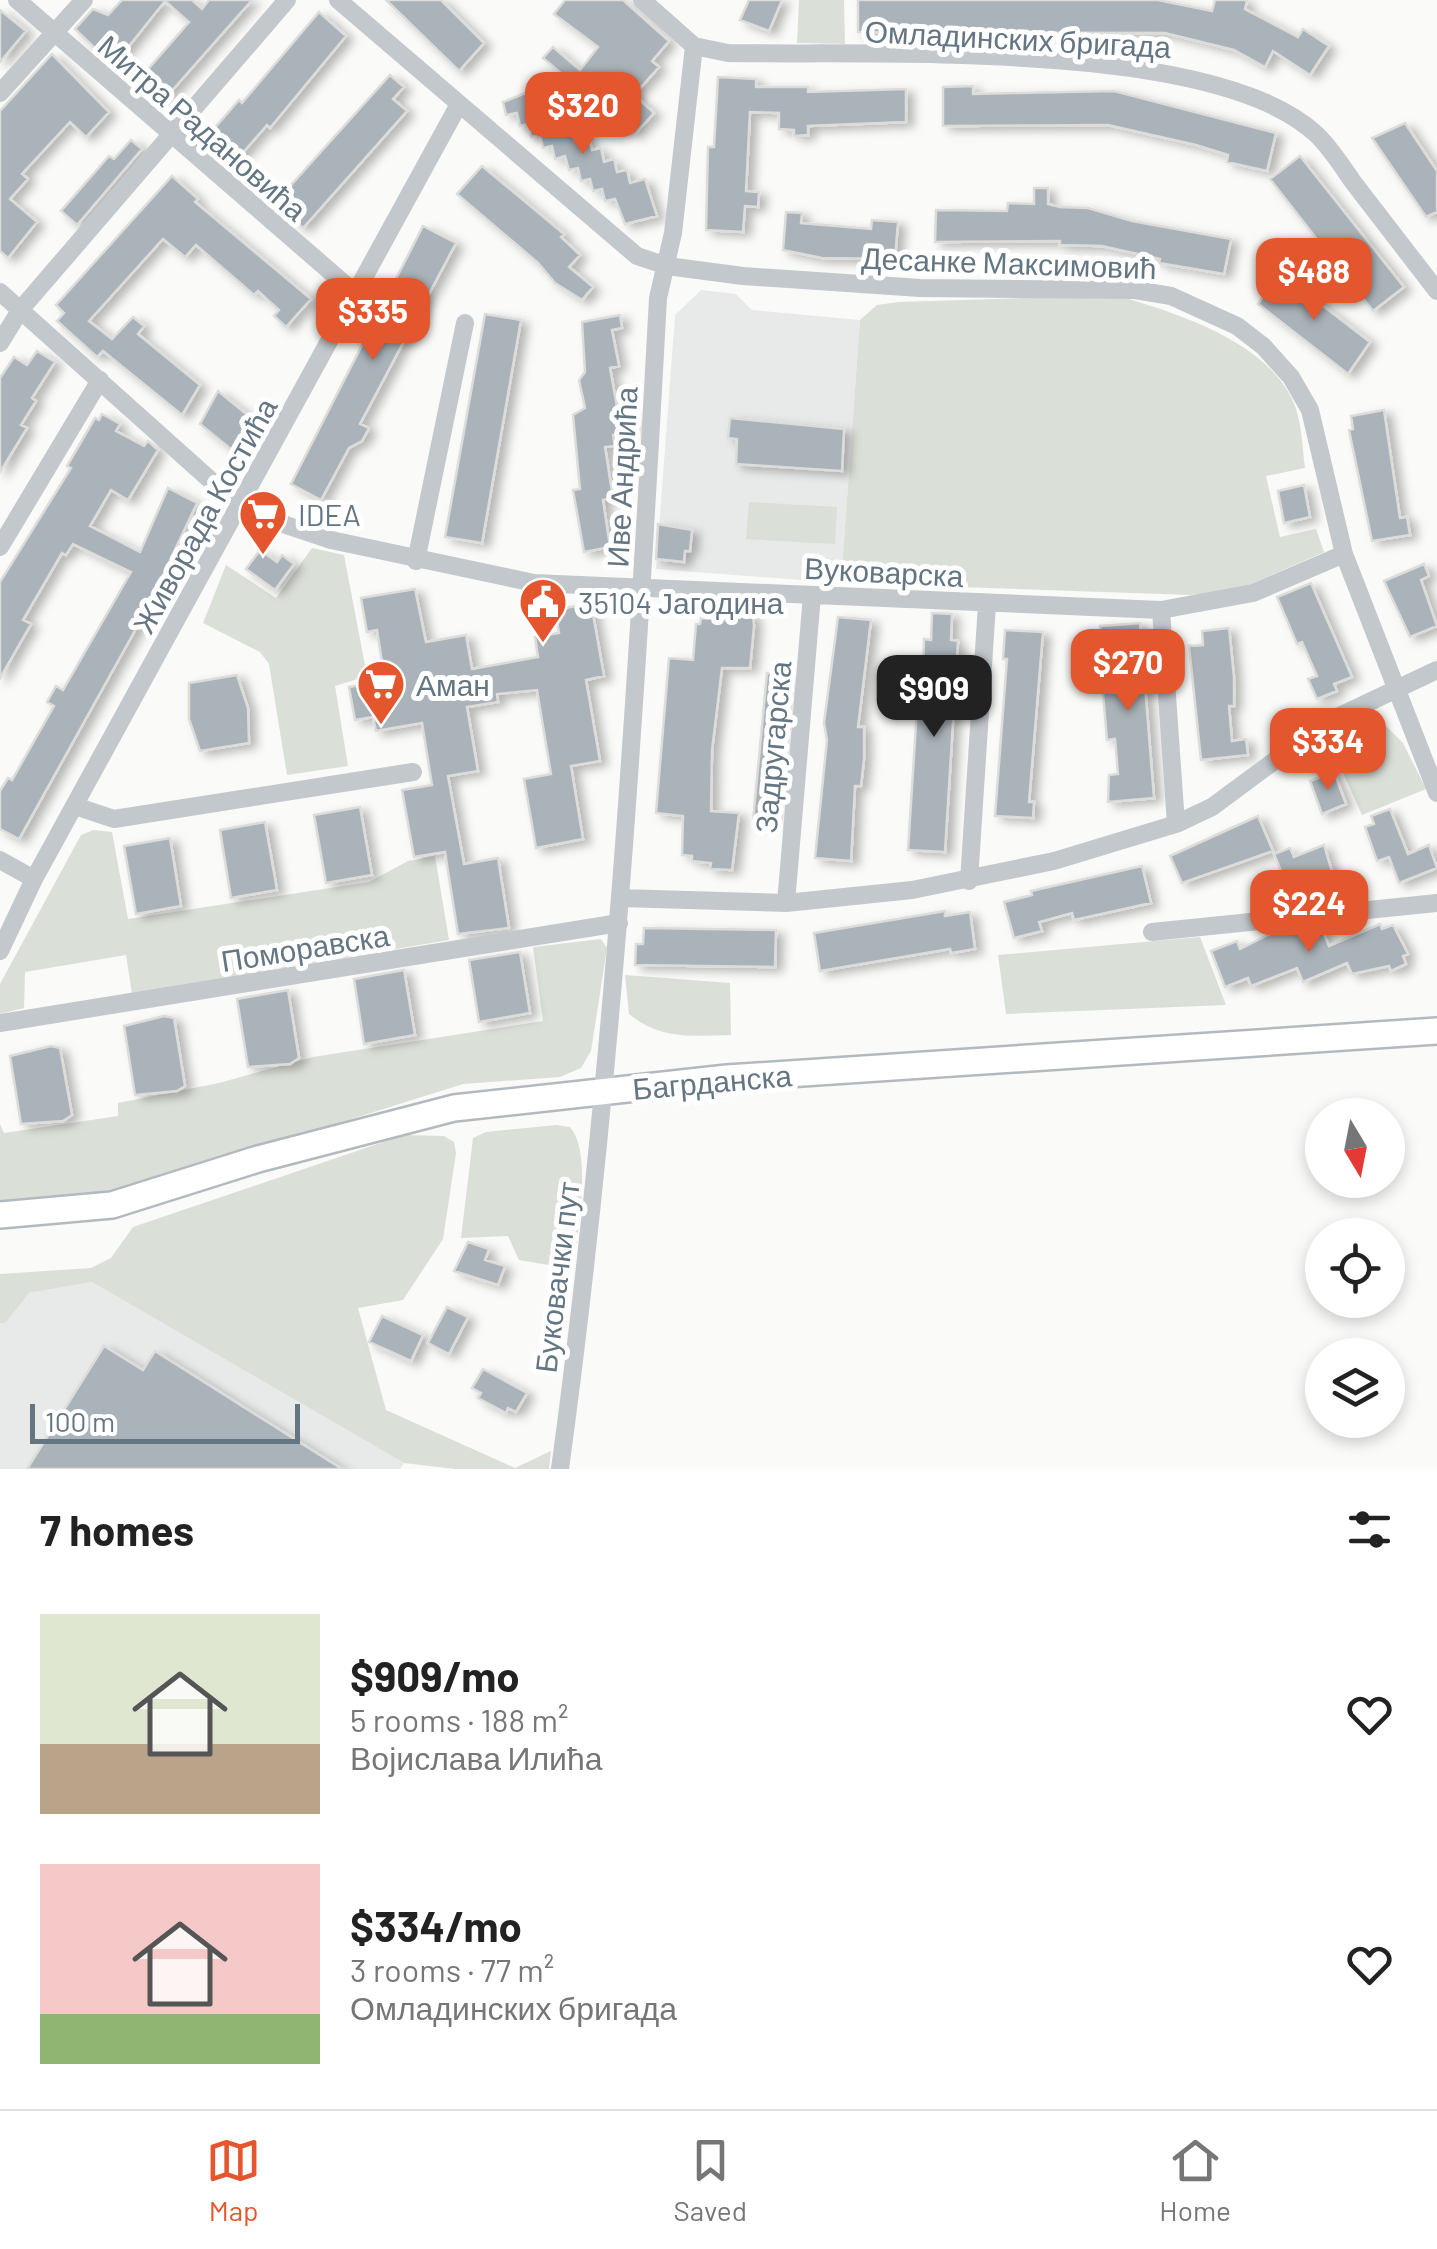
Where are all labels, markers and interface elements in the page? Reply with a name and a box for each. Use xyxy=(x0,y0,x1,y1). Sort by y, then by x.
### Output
street label: Омладинских бригада xyxy=(864,12,1172,64)
street label: Митра Радановића xyxy=(92,27,315,227)
pin: $320 xyxy=(524,72,642,157)
text: $320 xyxy=(547,85,619,123)
pin: $488 xyxy=(1255,238,1373,323)
street label: Десанке Максимовић xyxy=(861,239,1157,285)
text: $488 xyxy=(1278,251,1350,289)
pin: $335 xyxy=(314,278,432,363)
text: $335 xyxy=(338,291,408,329)
street label: Иве Андрића xyxy=(598,386,644,568)
street label: Живорада Костића xyxy=(124,391,284,639)
supermarket icon: IDEA xyxy=(237,488,289,556)
place label: IDEA xyxy=(298,496,361,532)
street label: Вуковарска xyxy=(804,549,965,593)
public building icon: 35104 Јагодина xyxy=(517,576,569,644)
place label: 35104 Јагодина xyxy=(578,584,784,620)
pin: $270 xyxy=(1069,629,1187,714)
text: $270 xyxy=(1093,642,1163,680)
pin: $909 xyxy=(875,655,993,740)
supermarket icon: Аман xyxy=(355,658,407,726)
street label: Задругарска xyxy=(747,659,797,835)
place label: Аман xyxy=(416,666,490,702)
text: $909 xyxy=(899,668,969,706)
pin: $334 xyxy=(1269,708,1387,793)
text: $334 xyxy=(1292,721,1364,759)
pin: $224 xyxy=(1250,870,1368,955)
text: $224 xyxy=(1272,883,1346,921)
street label: Поморавска xyxy=(218,916,392,978)
street label: Багрданска xyxy=(631,1056,793,1106)
north arrow xyxy=(1305,1098,1405,1198)
map controls xyxy=(1305,1098,1405,1438)
street label: Буковачки пут xyxy=(526,1179,586,1375)
button: locate xyxy=(1305,1218,1405,1318)
button: layers xyxy=(1305,1338,1405,1438)
scale bar xyxy=(30,1399,300,1444)
text: 100 m xyxy=(45,1404,115,1438)
icon: filters xyxy=(1342,1502,1397,1557)
text: 7 homes xyxy=(40,1504,194,1554)
text: $909/mo xyxy=(350,1650,520,1700)
icon: home xyxy=(120,1654,240,1774)
icon: heart xyxy=(1342,1687,1397,1742)
text: 5 rooms · 188 m² xyxy=(350,1700,568,1738)
text: Војислава Илића xyxy=(350,1738,603,1776)
text: $334/mo xyxy=(350,1900,522,1950)
icon: home xyxy=(120,1904,240,2024)
icon: heart xyxy=(1342,1937,1397,1992)
text: 3 rooms · 77 m² xyxy=(350,1950,554,1988)
text: Омладинских бригада xyxy=(350,1988,677,2026)
tab: Map xyxy=(206,2133,261,2227)
tab: Saved xyxy=(674,2133,747,2227)
tab: Home xyxy=(1159,2133,1231,2227)

